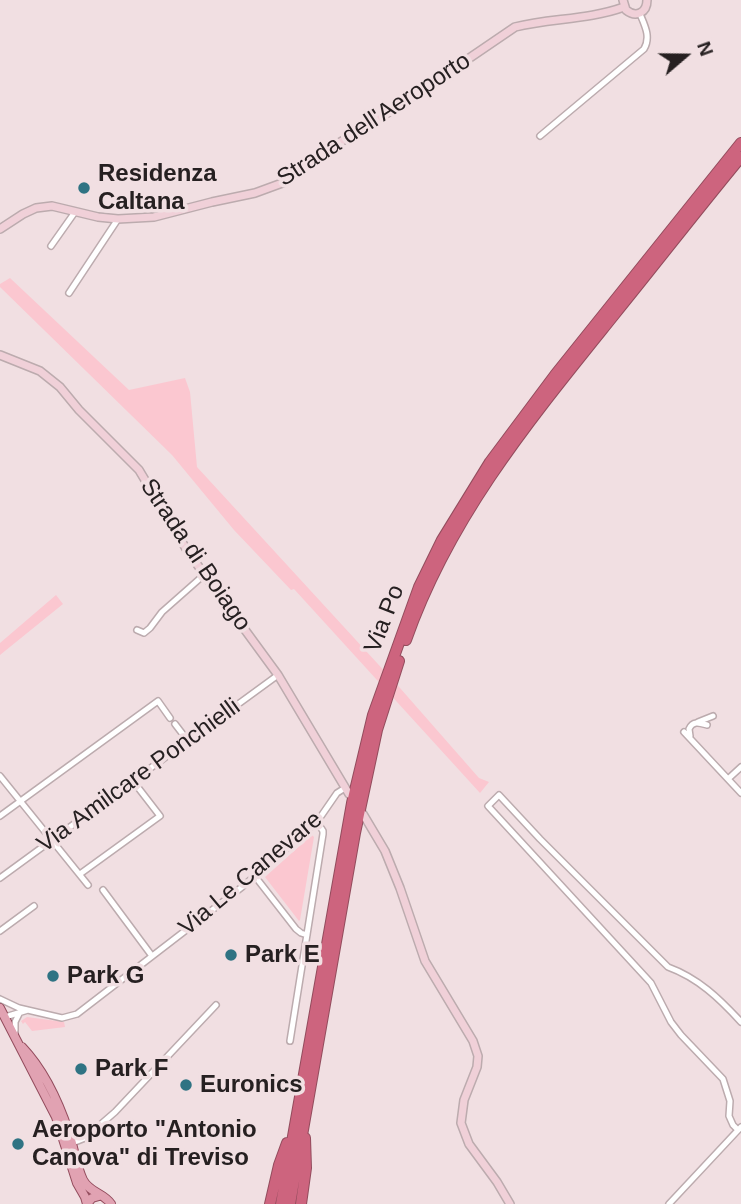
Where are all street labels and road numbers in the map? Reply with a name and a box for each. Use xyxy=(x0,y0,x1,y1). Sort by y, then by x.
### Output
street label: Strada dell'Aeroporto xyxy=(272,47,476,193)
street label: Strada di Boiago xyxy=(133,473,257,637)
street label: Via Po xyxy=(359,581,411,657)
street label: Via Amilcare Ponchielli xyxy=(32,693,246,859)
street label: Via Le Canevare xyxy=(173,806,329,942)

